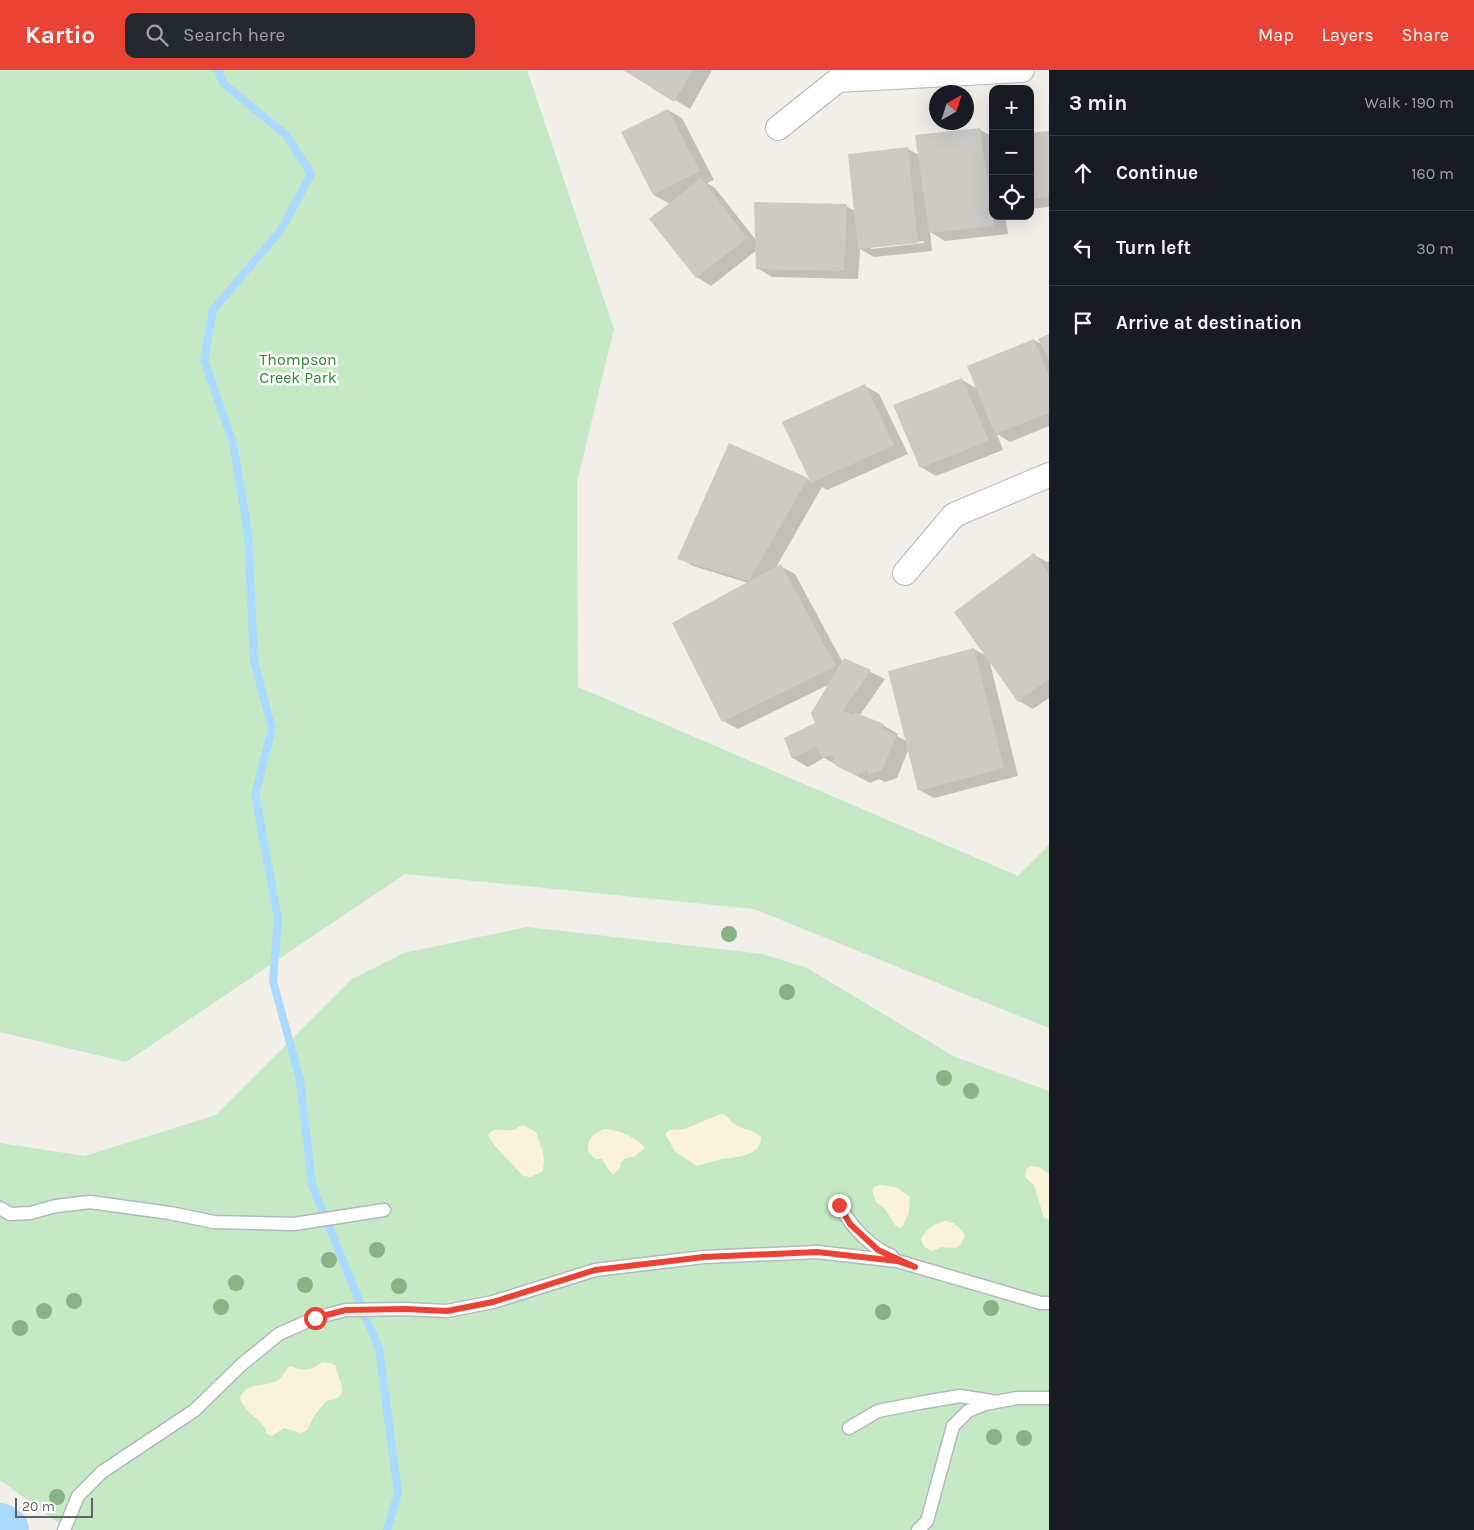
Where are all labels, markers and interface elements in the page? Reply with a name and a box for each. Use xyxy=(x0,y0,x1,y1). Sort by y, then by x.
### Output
search box xyxy=(125,13,475,58)
text: Kartio xyxy=(25,21,95,49)
icon: search xyxy=(143,21,171,49)
text: Search here xyxy=(183,24,285,46)
text: Map xyxy=(1258,24,1294,46)
text: Layers xyxy=(1322,24,1374,46)
text: Share xyxy=(1402,24,1449,46)
north arrow xyxy=(929,85,974,130)
map controls xyxy=(989,85,1034,220)
button: + xyxy=(989,85,1034,130)
text: 3 min xyxy=(1069,91,1127,115)
text: Walk · 190 m xyxy=(1365,93,1454,112)
button: − xyxy=(989,130,1034,175)
icon: ahead xyxy=(1069,159,1097,187)
text: Continue xyxy=(1116,162,1198,184)
text: 160 m xyxy=(1411,164,1454,183)
button: locate xyxy=(989,175,1034,220)
icon: left xyxy=(1069,234,1097,262)
text: Turn left xyxy=(1116,237,1191,259)
text: 30 m xyxy=(1416,239,1454,258)
icon: arrive xyxy=(1069,309,1097,337)
text: Arrive at destination xyxy=(1116,312,1302,334)
park label: Thompson Creek Park xyxy=(259,350,337,387)
route end xyxy=(828,1194,851,1217)
route start xyxy=(304,1307,327,1330)
scale bar xyxy=(15,1495,92,1518)
text: 20 m xyxy=(22,1498,55,1515)

